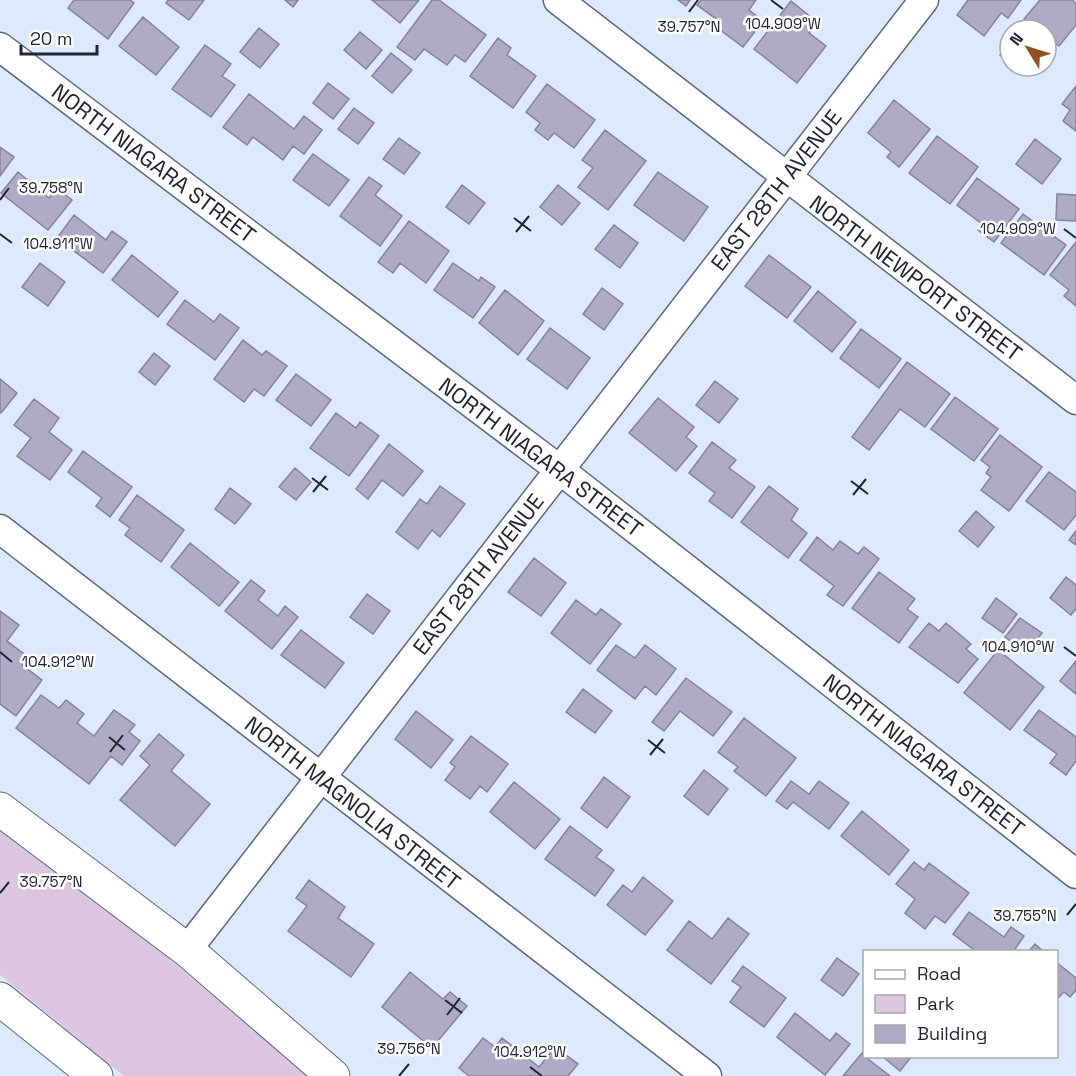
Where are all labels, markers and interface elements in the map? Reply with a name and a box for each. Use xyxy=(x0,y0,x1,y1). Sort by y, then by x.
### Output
text: 104.909°W xyxy=(745,14,821,33)
text: 39.757°N xyxy=(658,17,720,36)
scale bar xyxy=(21,18,98,56)
north arrow xyxy=(998,18,1058,78)
text: 20 m xyxy=(30,27,73,50)
text: N xyxy=(1005,28,1028,50)
street label: NORTH NIAGARA STREET xyxy=(46,77,262,249)
street label: EAST 28TH AVENUE xyxy=(704,104,848,276)
text: 39.758°N xyxy=(19,178,83,197)
street label: NORTH NEWPORT STREET xyxy=(804,189,1028,367)
text: 104.909°W xyxy=(980,219,1056,238)
text: 104.911°W xyxy=(23,234,93,253)
street label: NORTH NIAGARA STREET xyxy=(433,371,649,543)
street label: EAST 28TH AVENUE xyxy=(406,488,550,660)
text: 104.910°W xyxy=(982,637,1054,656)
text: 104.912°W xyxy=(22,652,94,671)
street label: NORTH NIAGARA STREET xyxy=(817,667,1031,843)
street label: NORTH MAGNOLIA STREET xyxy=(239,710,467,896)
text: 39.757°N xyxy=(20,872,82,891)
text: 39.755°N xyxy=(993,906,1057,925)
legend xyxy=(863,950,1058,1058)
text: Road xyxy=(917,962,961,985)
text: Park xyxy=(917,992,955,1015)
text: Building xyxy=(917,1022,987,1045)
text: 39.756°N xyxy=(377,1039,441,1058)
text: 104.912°W xyxy=(494,1042,566,1061)

